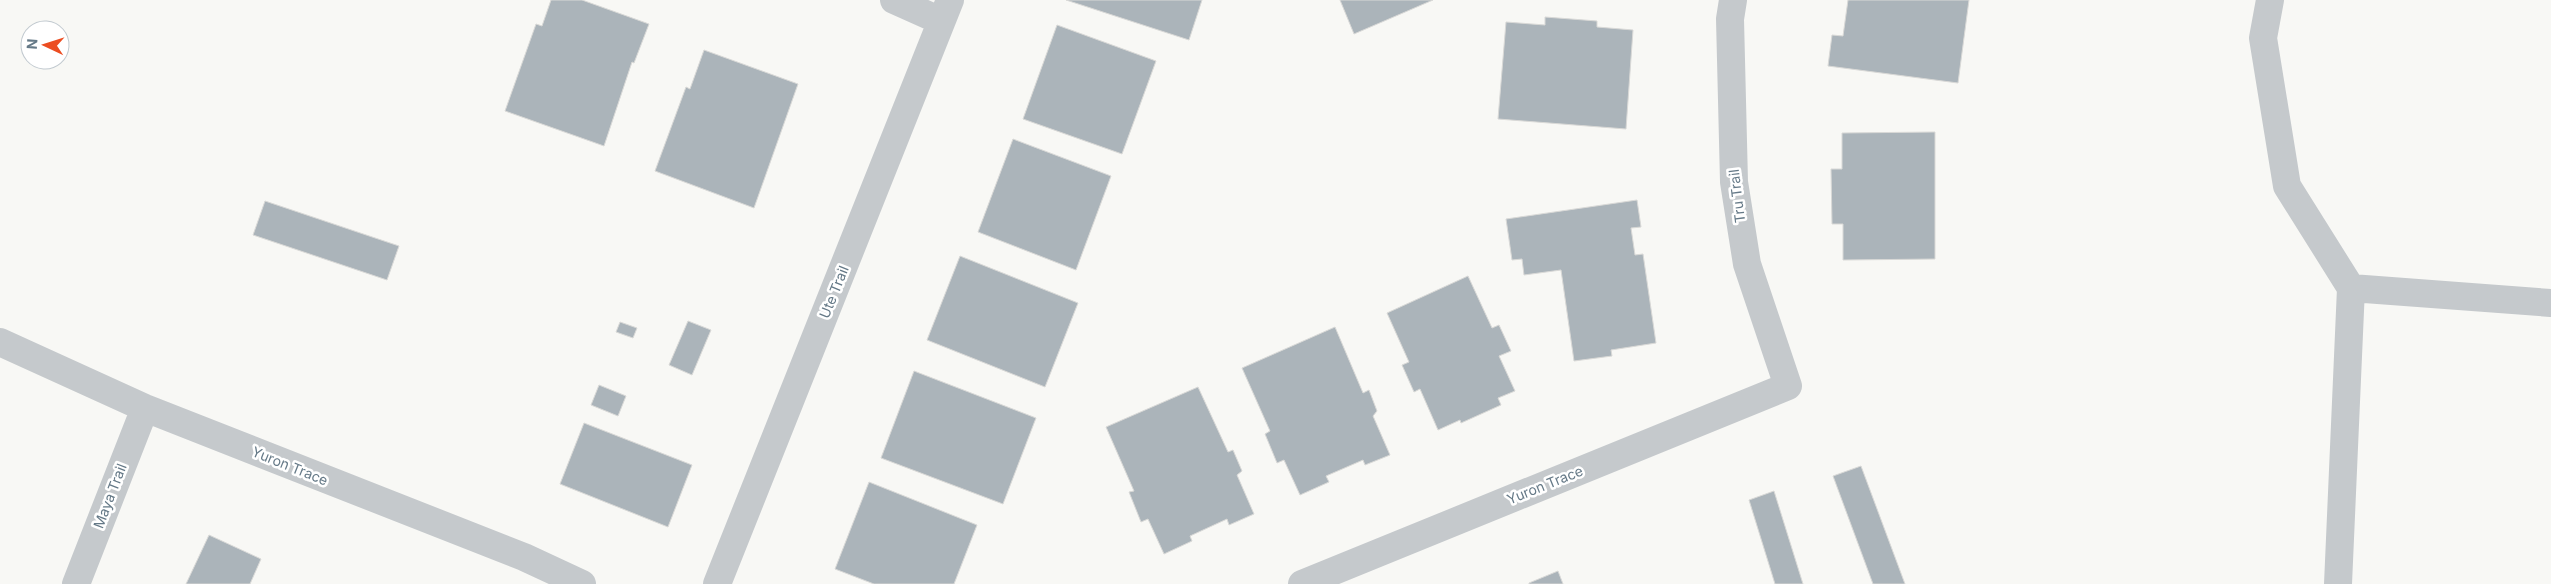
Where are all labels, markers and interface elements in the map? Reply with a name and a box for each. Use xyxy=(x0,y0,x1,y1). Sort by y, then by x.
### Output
north arrow xyxy=(20,20,70,70)
text: N xyxy=(23,38,40,50)
street label: Tru Trail xyxy=(1725,168,1748,224)
street label: Ute Trail xyxy=(815,263,852,321)
street label: Yuron Trace xyxy=(250,443,331,488)
street label: Maya Trail xyxy=(89,461,130,531)
street label: Yuron Trace xyxy=(1504,462,1585,507)

